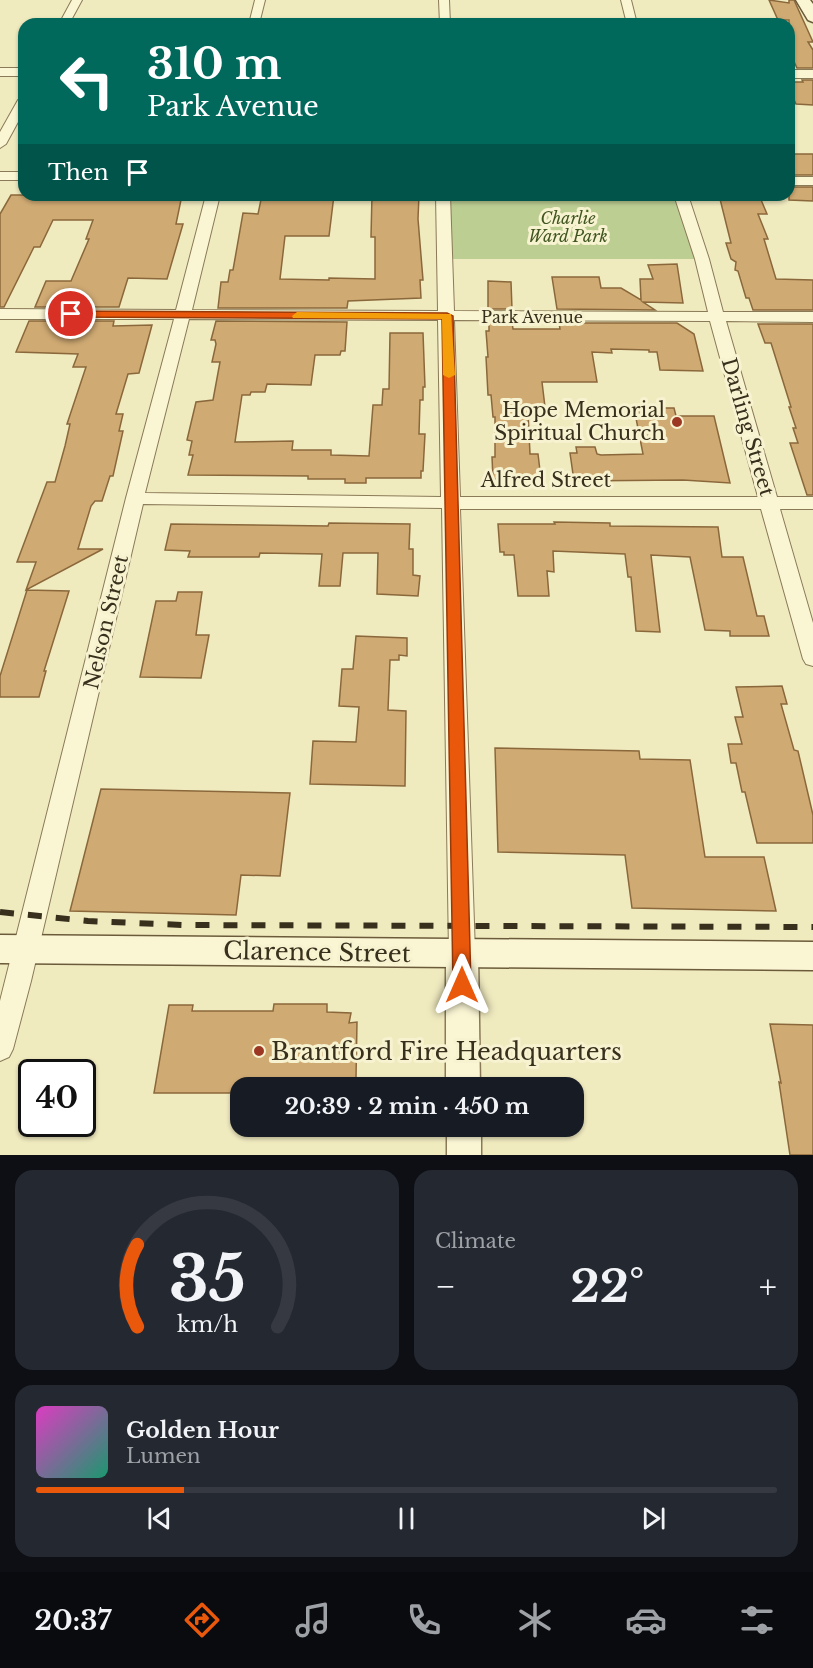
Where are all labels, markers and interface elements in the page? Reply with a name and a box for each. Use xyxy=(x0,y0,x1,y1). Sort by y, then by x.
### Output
text: 310 m xyxy=(147,38,281,90)
icon: left xyxy=(48,42,126,120)
text: Park Avenue xyxy=(147,90,319,123)
icon: arrive xyxy=(121,156,154,189)
text: Then xyxy=(48,159,109,186)
park label: Charlie Ward Park xyxy=(528,208,608,246)
pin xyxy=(45,288,96,339)
icon: arrive xyxy=(54,297,87,330)
street label: Park Avenue xyxy=(481,307,583,327)
street label: Darling Street xyxy=(717,355,779,499)
place label: Hope Memorial Spiritual Church xyxy=(494,398,665,445)
marker: Hope Memorial Spiritual Church xyxy=(670,415,684,429)
street label: Alfred Street xyxy=(480,468,612,492)
street label: Nelson Street xyxy=(79,552,133,692)
street label: Clarence Street xyxy=(223,936,411,968)
position arrow xyxy=(430,953,494,1017)
place label: Brantford Fire Headquarters xyxy=(271,1037,622,1066)
marker: Brantford Fire Headquarters xyxy=(252,1044,266,1058)
speed limit sign: 40 xyxy=(18,1059,96,1137)
text: 20:39 · 2 min · 450 m xyxy=(285,1093,529,1120)
text: Climate xyxy=(435,1229,516,1253)
text: 35 xyxy=(169,1240,245,1318)
text: 22° xyxy=(571,1258,644,1314)
text: − xyxy=(435,1266,456,1307)
text: + xyxy=(759,1266,777,1307)
text: km/h xyxy=(177,1311,238,1338)
text: Golden Hour xyxy=(126,1417,279,1444)
text: Lumen xyxy=(126,1444,201,1468)
icon: previous xyxy=(143,1502,176,1535)
icon: pause xyxy=(390,1502,423,1535)
icon: next xyxy=(637,1502,670,1535)
icon: directions xyxy=(181,1599,223,1641)
icon: music xyxy=(292,1599,334,1641)
icon: phone xyxy=(403,1599,445,1641)
icon: climate xyxy=(514,1599,556,1641)
icon: car xyxy=(625,1599,667,1641)
icon: filters xyxy=(736,1599,778,1641)
text: 20:37 xyxy=(35,1604,111,1637)

